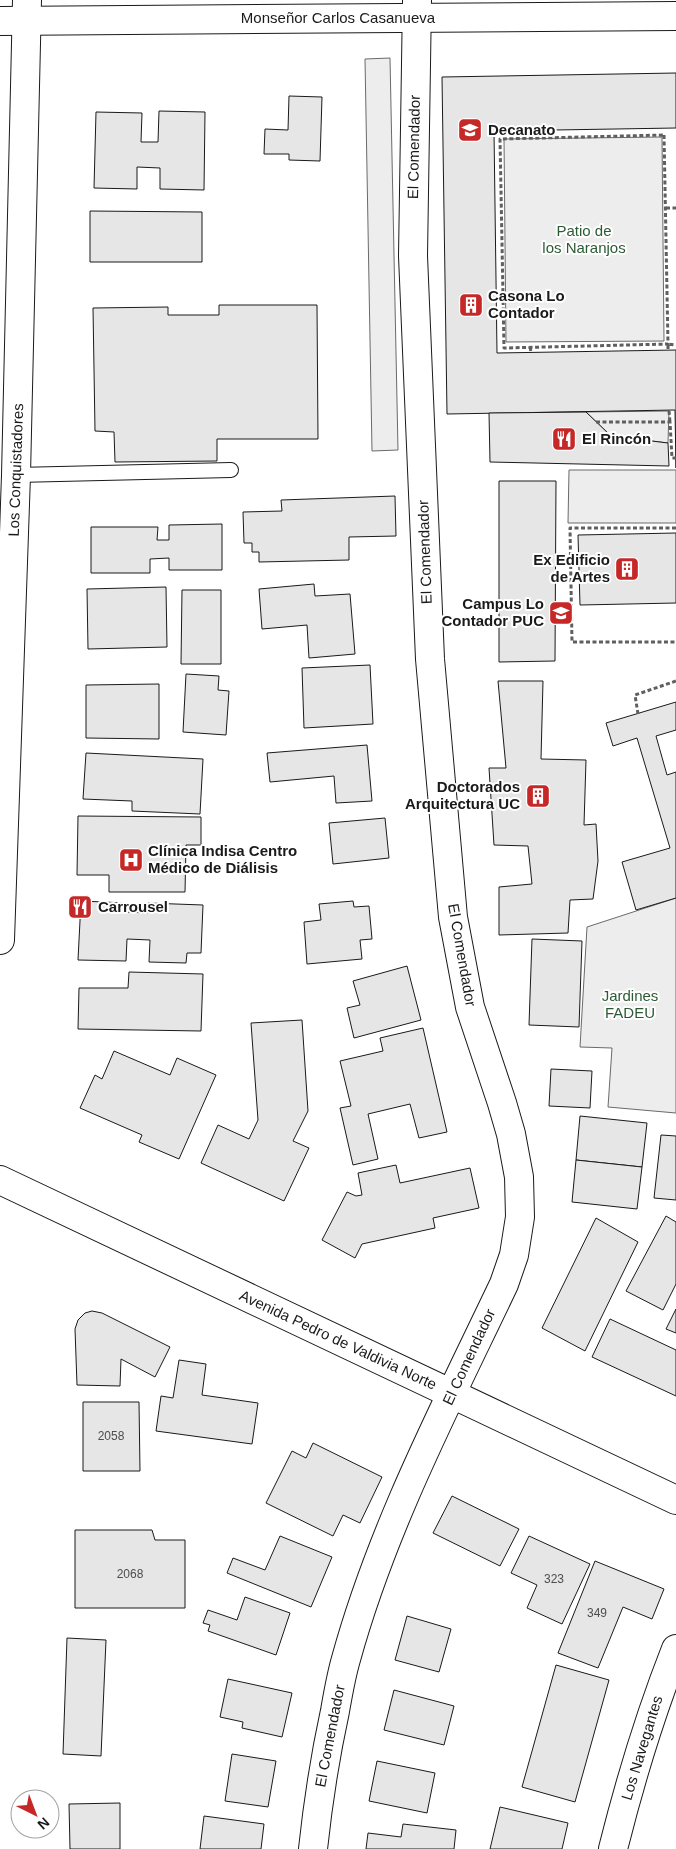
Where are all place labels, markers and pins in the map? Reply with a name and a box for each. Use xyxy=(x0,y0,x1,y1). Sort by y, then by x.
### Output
school or university icon: Decanato xyxy=(457,117,483,143)
place label: Decanato xyxy=(488,121,556,138)
place label: Casona Lo Contador xyxy=(488,287,565,321)
building icon: Casona Lo Contador xyxy=(458,292,484,318)
restaurant icon: El Rincón xyxy=(551,426,577,452)
place label: El Rincón xyxy=(582,430,651,447)
place label: Ex Edificio de Artes xyxy=(533,551,610,585)
building icon: Ex Edificio de Artes xyxy=(614,556,640,582)
place label: Campus Lo Contador PUC xyxy=(442,595,544,629)
school or university icon: Campus Lo Contador PUC xyxy=(548,600,574,626)
place label: Doctorados Arquitectura UC xyxy=(405,778,520,812)
building icon: Doctorados Arquitectura UC xyxy=(525,783,551,809)
place label: Clínica Indisa Centro Médico de Diálisis xyxy=(148,842,297,876)
hospital icon: Clínica Indisa Centro Médico de Diálisis xyxy=(118,847,144,873)
restaurant icon: Carrousel xyxy=(67,894,93,920)
place label: Carrousel xyxy=(98,898,168,915)

